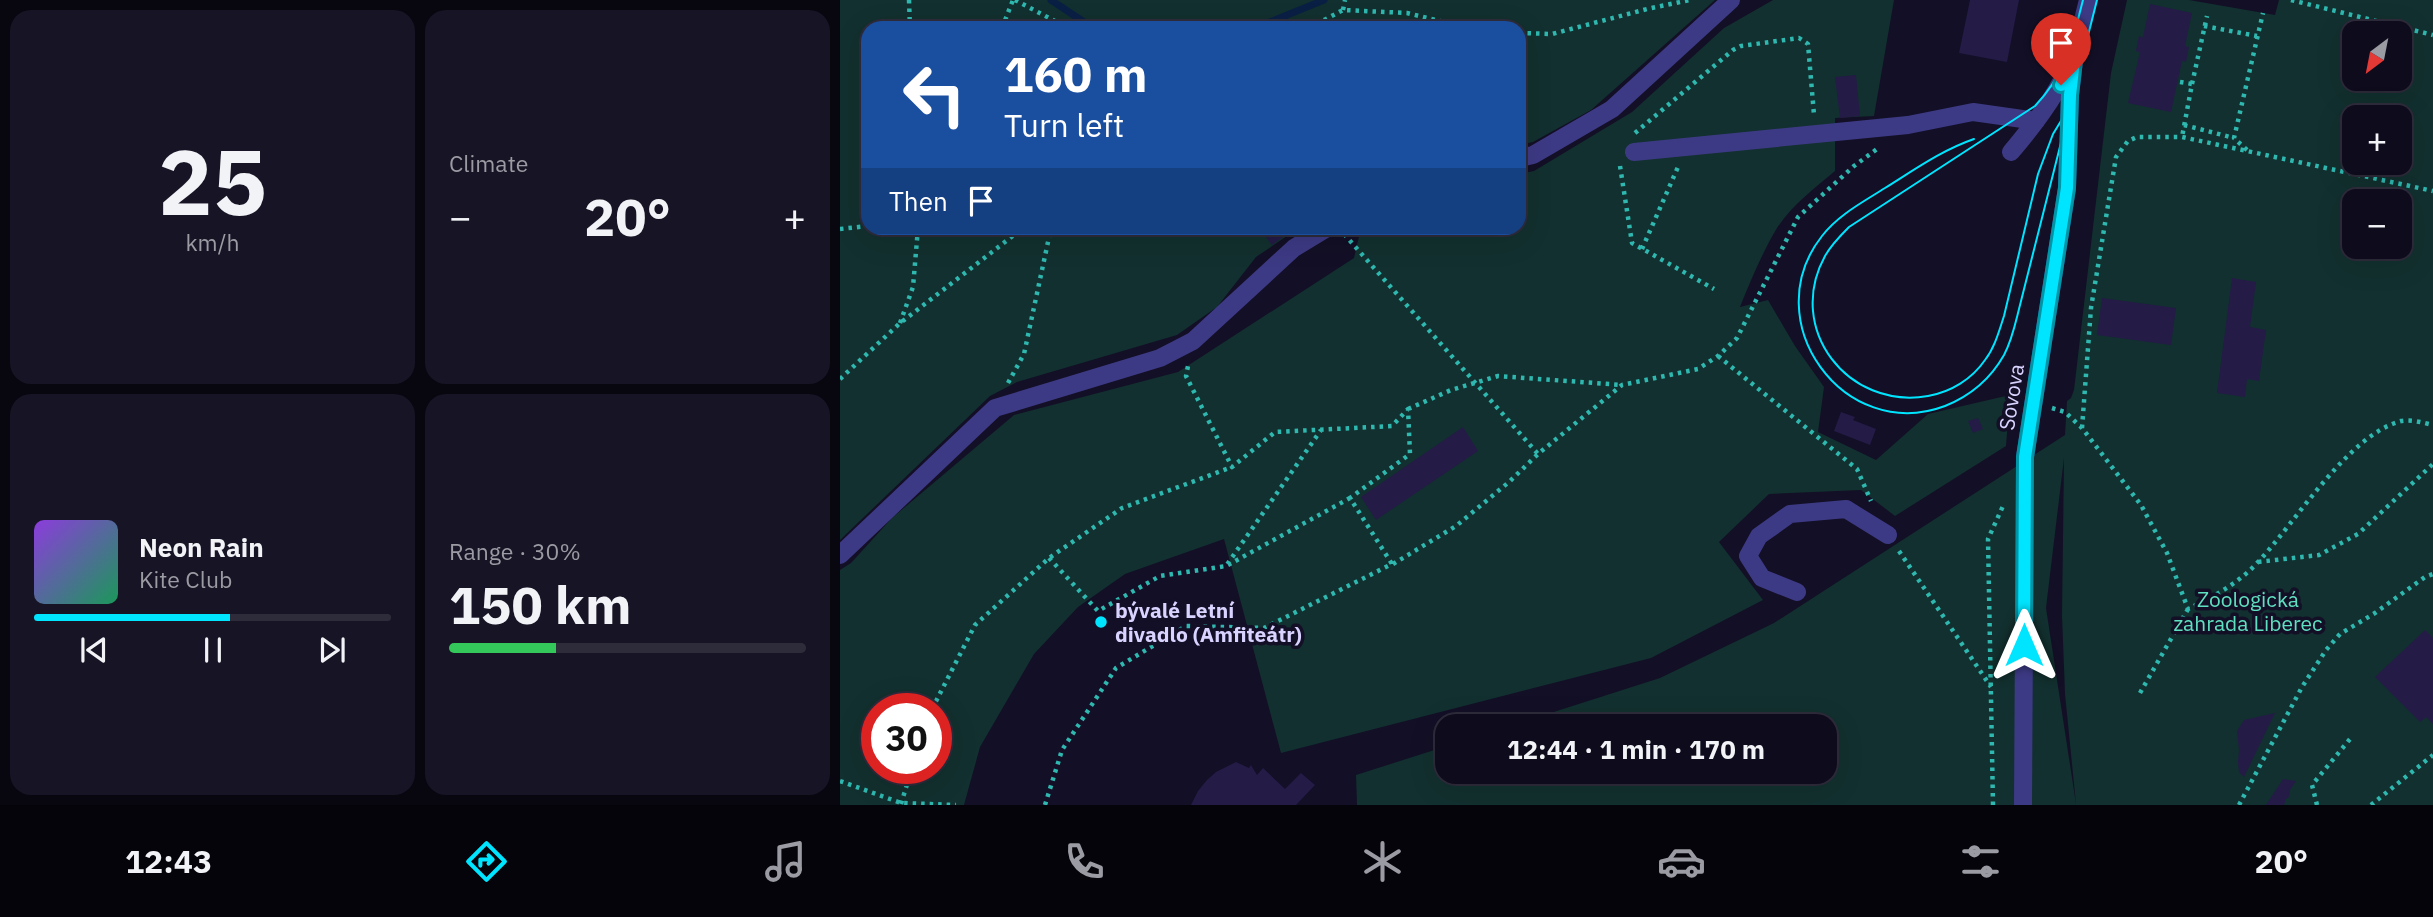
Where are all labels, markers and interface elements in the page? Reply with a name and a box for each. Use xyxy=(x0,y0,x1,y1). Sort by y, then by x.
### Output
pin xyxy=(2031,13,2091,85)
north arrow xyxy=(2342,21,2412,91)
map controls xyxy=(2342,21,2412,259)
icon: arrive xyxy=(2042,24,2080,62)
text: 160 m xyxy=(1004,42,1148,105)
icon: left xyxy=(889,49,980,140)
text: Turn left xyxy=(1004,104,1124,146)
button: + xyxy=(2342,105,2412,175)
text: 25 xyxy=(158,122,267,240)
text: Climate xyxy=(449,148,528,178)
icon: arrive xyxy=(962,182,1000,220)
text: 20° xyxy=(584,183,671,250)
text: Then xyxy=(889,184,948,218)
button: − xyxy=(2342,189,2412,259)
text: − xyxy=(449,192,472,241)
text: + xyxy=(783,192,806,241)
text: km/h xyxy=(185,227,240,257)
street label: Sovova xyxy=(1992,362,2030,432)
text: Neon Rain xyxy=(139,530,264,564)
text: Range · 30% xyxy=(449,536,581,566)
text: Kite Club xyxy=(139,564,232,594)
text: 150 km xyxy=(449,571,631,638)
park label: Zoologická zahrada Liberec xyxy=(2173,585,2323,637)
place label: bývalé Letní divadlo (Amfiteátr) xyxy=(1115,596,1302,648)
position arrow xyxy=(1987,608,2061,682)
marker: bývalé Letní divadlo (Amfiteátr) xyxy=(1093,614,1109,630)
icon: previous xyxy=(75,631,113,669)
icon: pause xyxy=(194,631,232,669)
icon: next xyxy=(313,631,351,669)
speed limit sign: 30 xyxy=(861,693,952,784)
text: 12:44 · 1 min · 170 m xyxy=(1507,732,1765,766)
icon: directions xyxy=(462,837,511,886)
icon: music xyxy=(761,837,810,886)
icon: phone xyxy=(1060,837,1109,886)
icon: climate xyxy=(1358,837,1407,886)
icon: car xyxy=(1657,837,1706,886)
icon: filters xyxy=(1956,837,2005,886)
text: 12:43 xyxy=(125,840,212,882)
text: 20° xyxy=(2255,840,2308,882)

